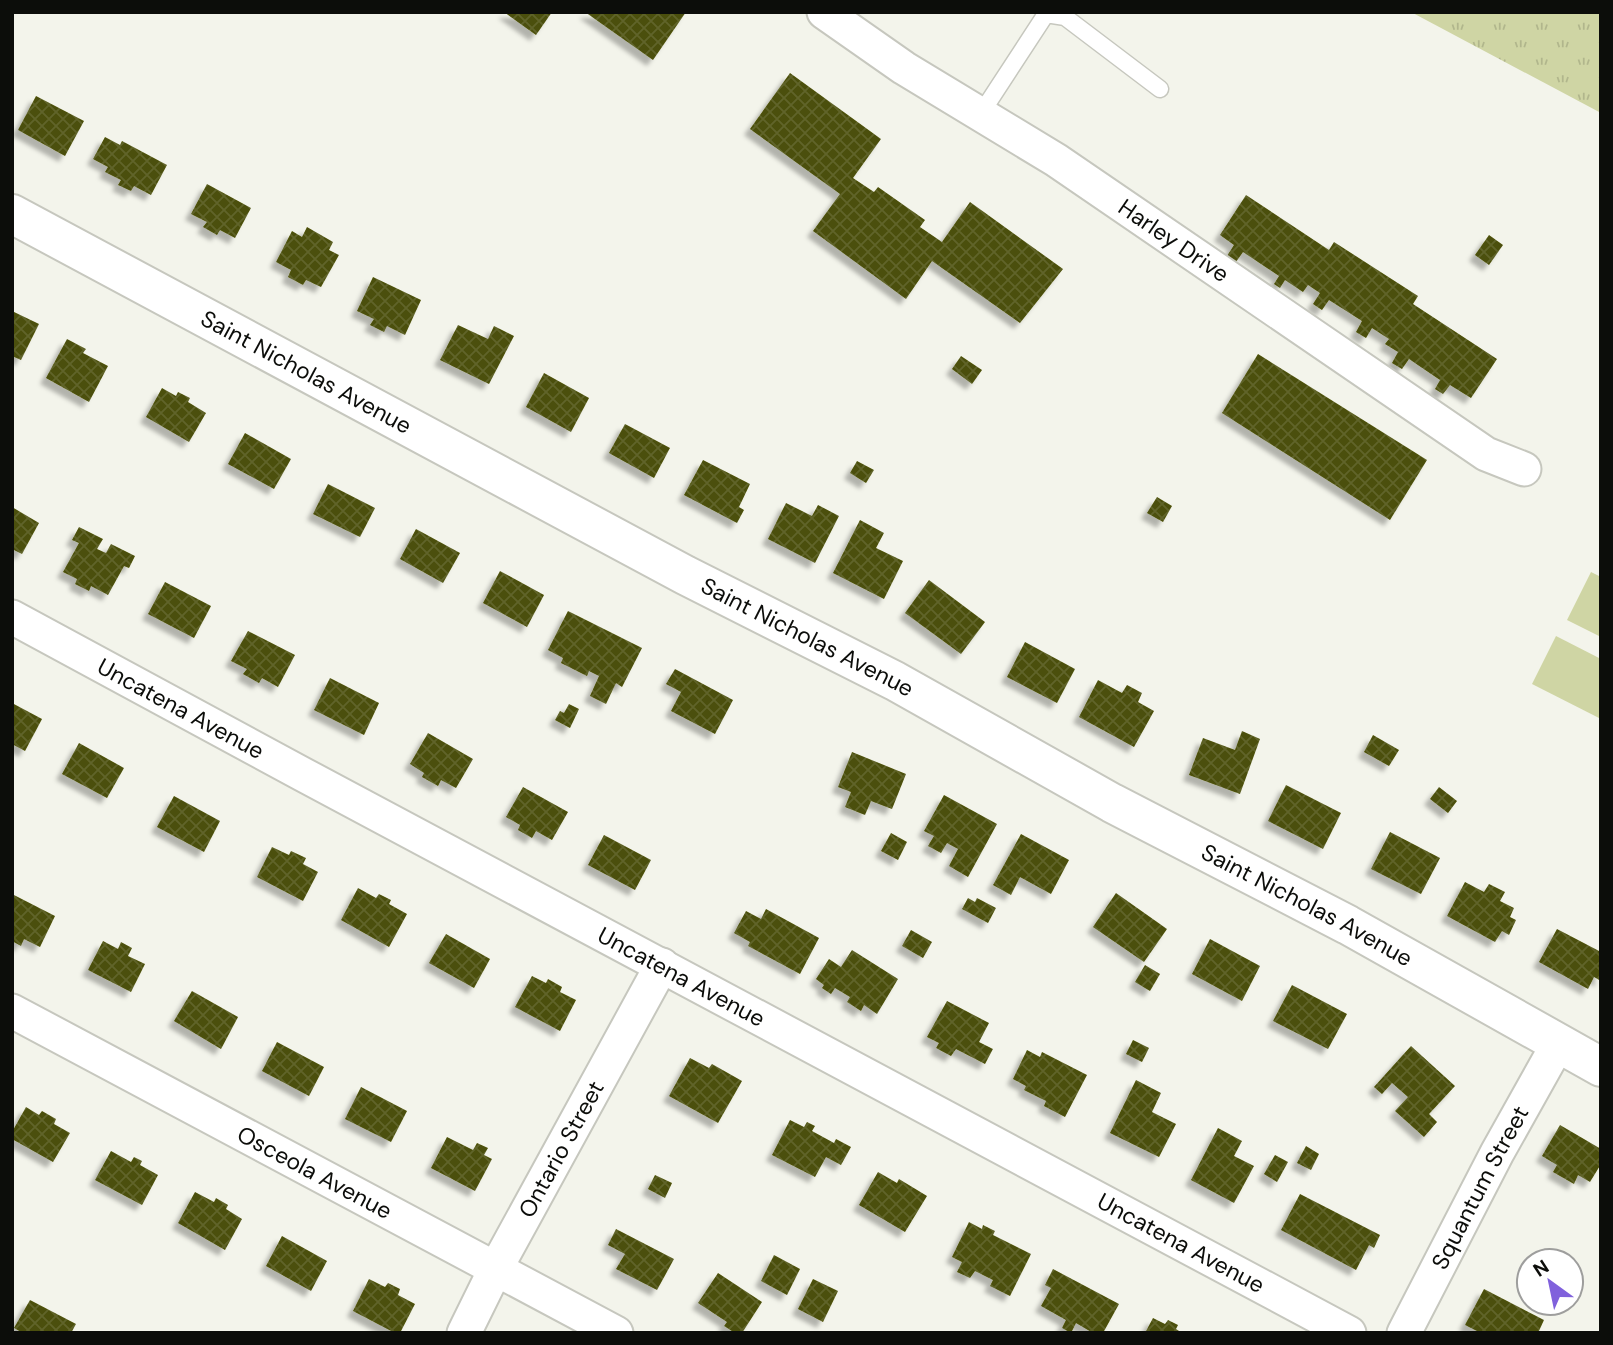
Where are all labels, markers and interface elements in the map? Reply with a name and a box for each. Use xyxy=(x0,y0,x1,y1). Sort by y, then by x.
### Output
street label: Harley Drive xyxy=(1113,192,1235,289)
street label: Saint Nicholas Avenue xyxy=(196,303,417,441)
street label: Saint Nicholas Avenue xyxy=(696,571,919,704)
street label: Uncatena Avenue xyxy=(92,651,269,766)
street label: Saint Nicholas Avenue xyxy=(1196,837,1418,973)
street label: Uncatena Avenue xyxy=(593,920,770,1034)
street label: Ontario Street xyxy=(512,1075,611,1223)
street label: Squantum Street xyxy=(1424,1100,1535,1274)
street label: Osceola Avenue xyxy=(232,1119,397,1226)
street label: Uncatena Avenue xyxy=(1092,1186,1270,1300)
north arrow xyxy=(1515,1247,1585,1317)
text: N xyxy=(1528,1254,1554,1282)

